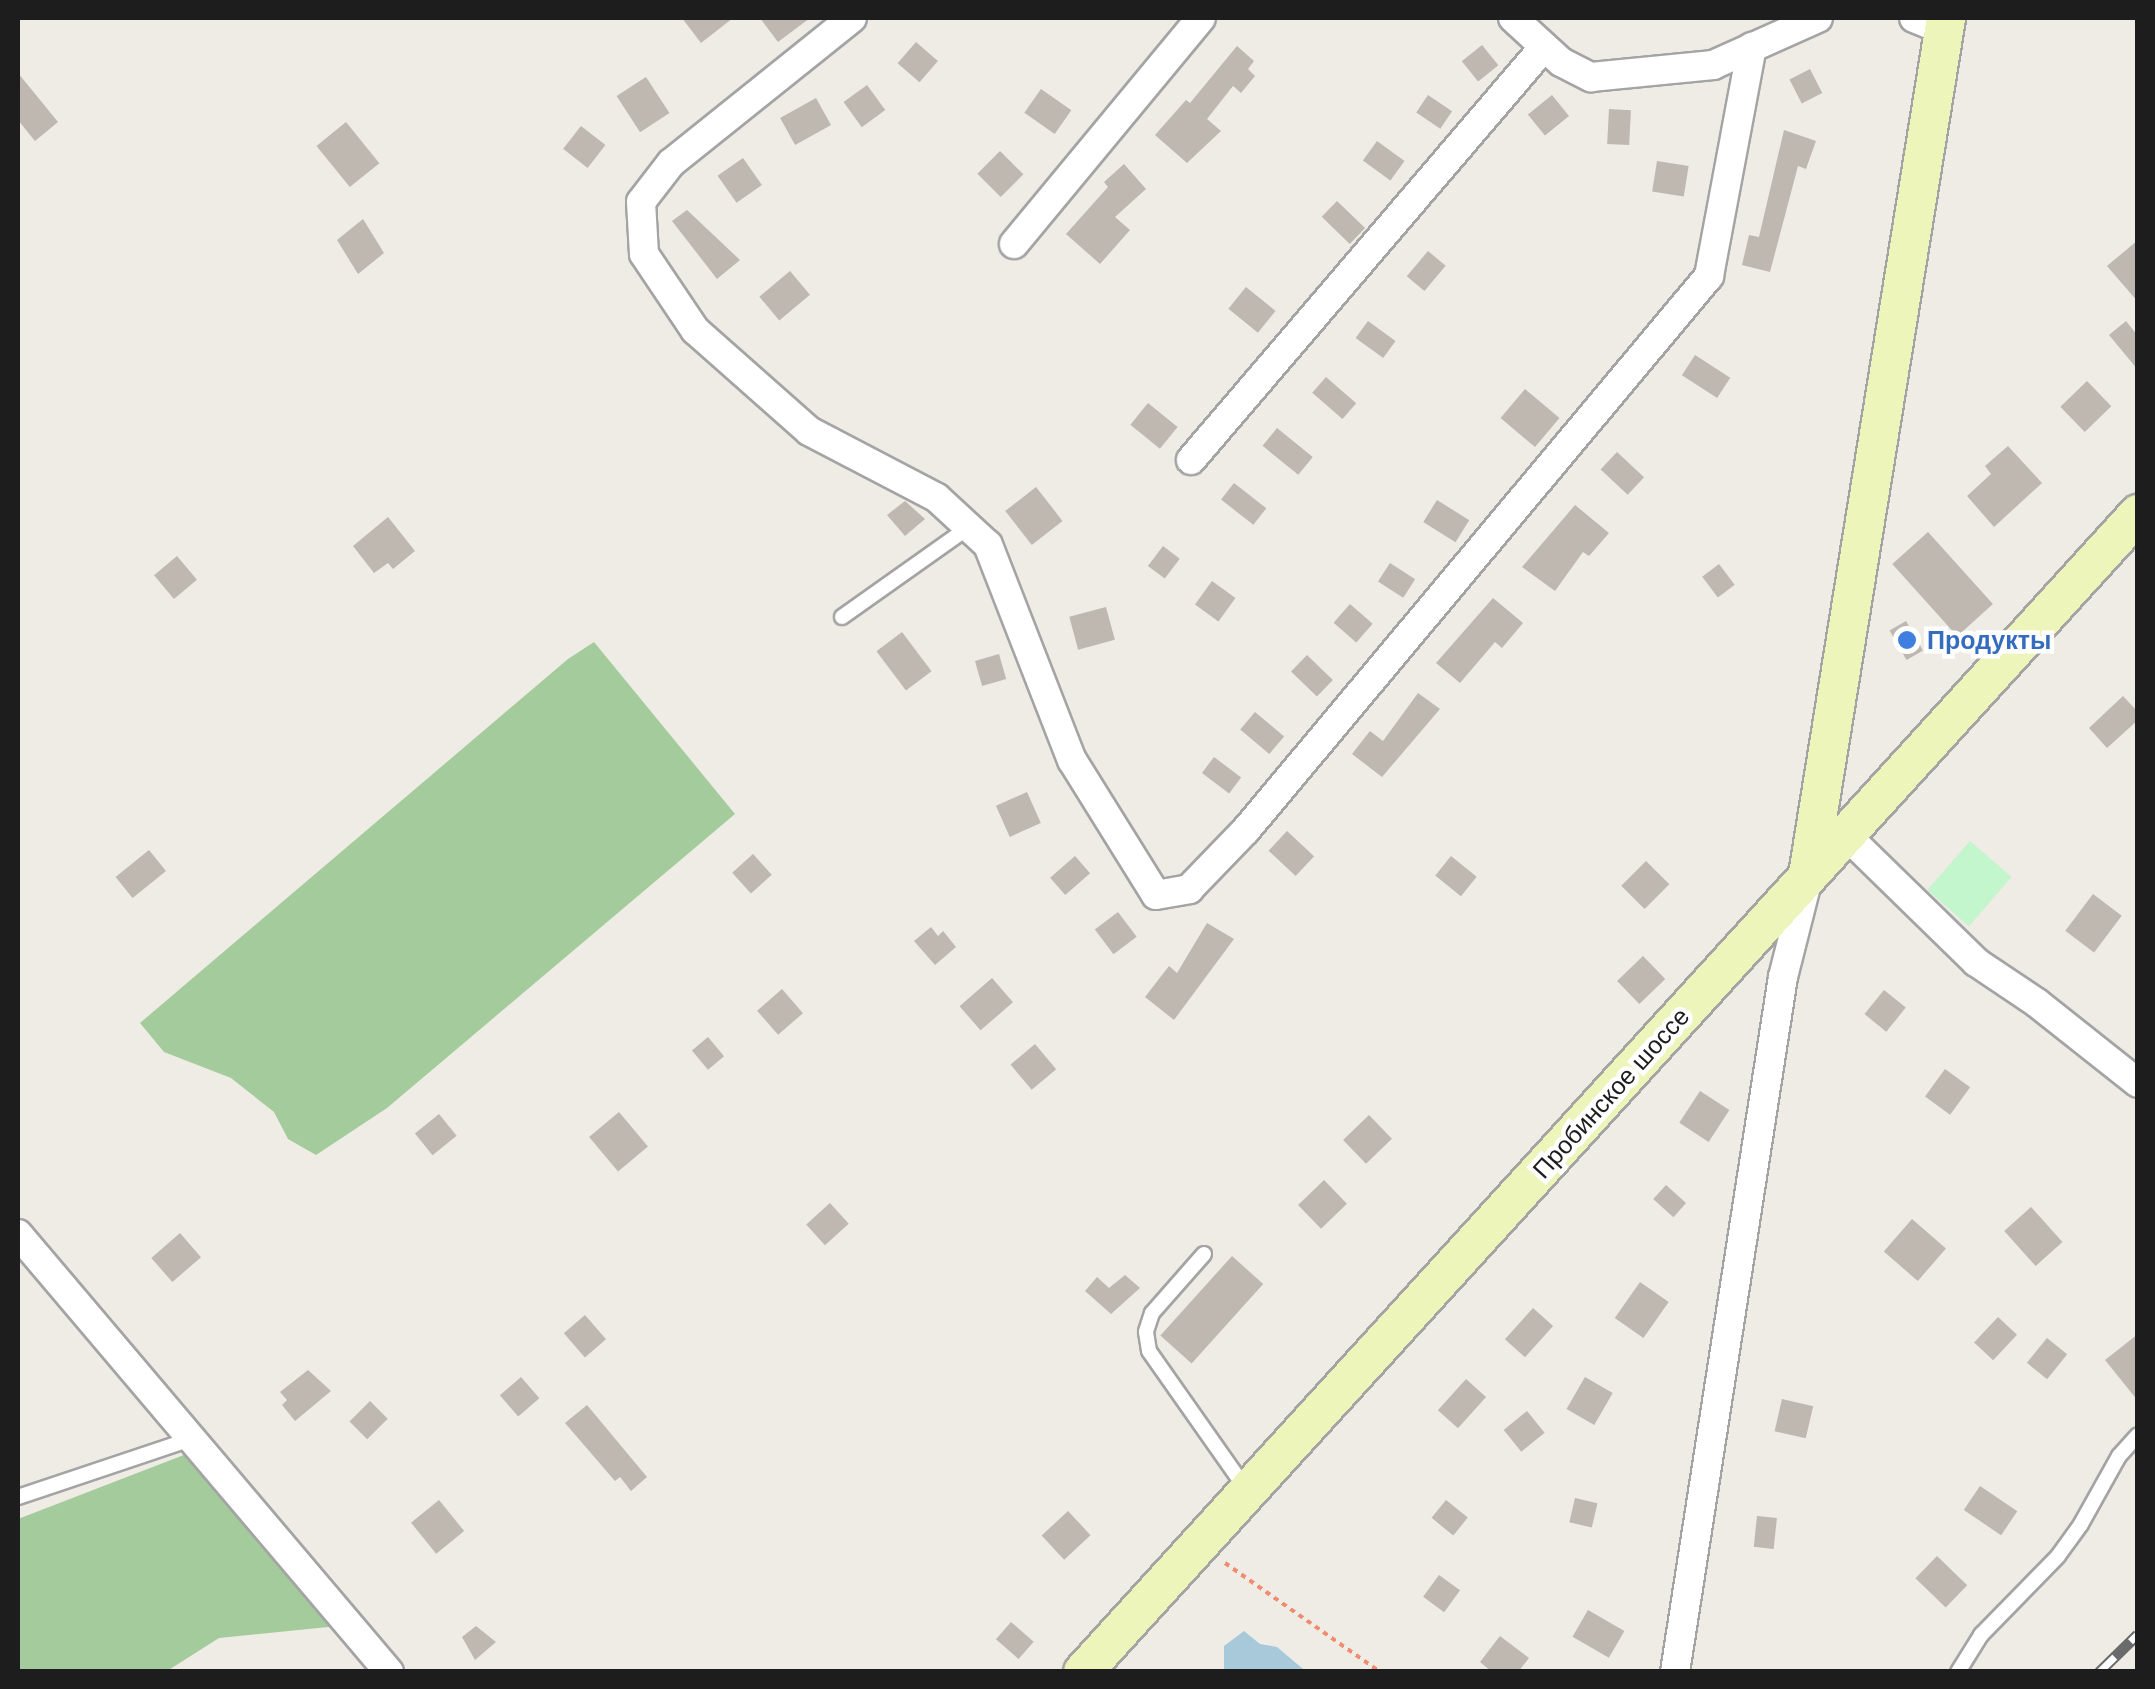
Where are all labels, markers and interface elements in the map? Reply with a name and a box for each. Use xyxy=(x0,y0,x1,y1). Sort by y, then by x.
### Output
place label: Продукты xyxy=(1927,625,2051,655)
marker: Продукты xyxy=(1896,629,1918,651)
street label: Пробинское шоссе xyxy=(1527,1002,1695,1184)

